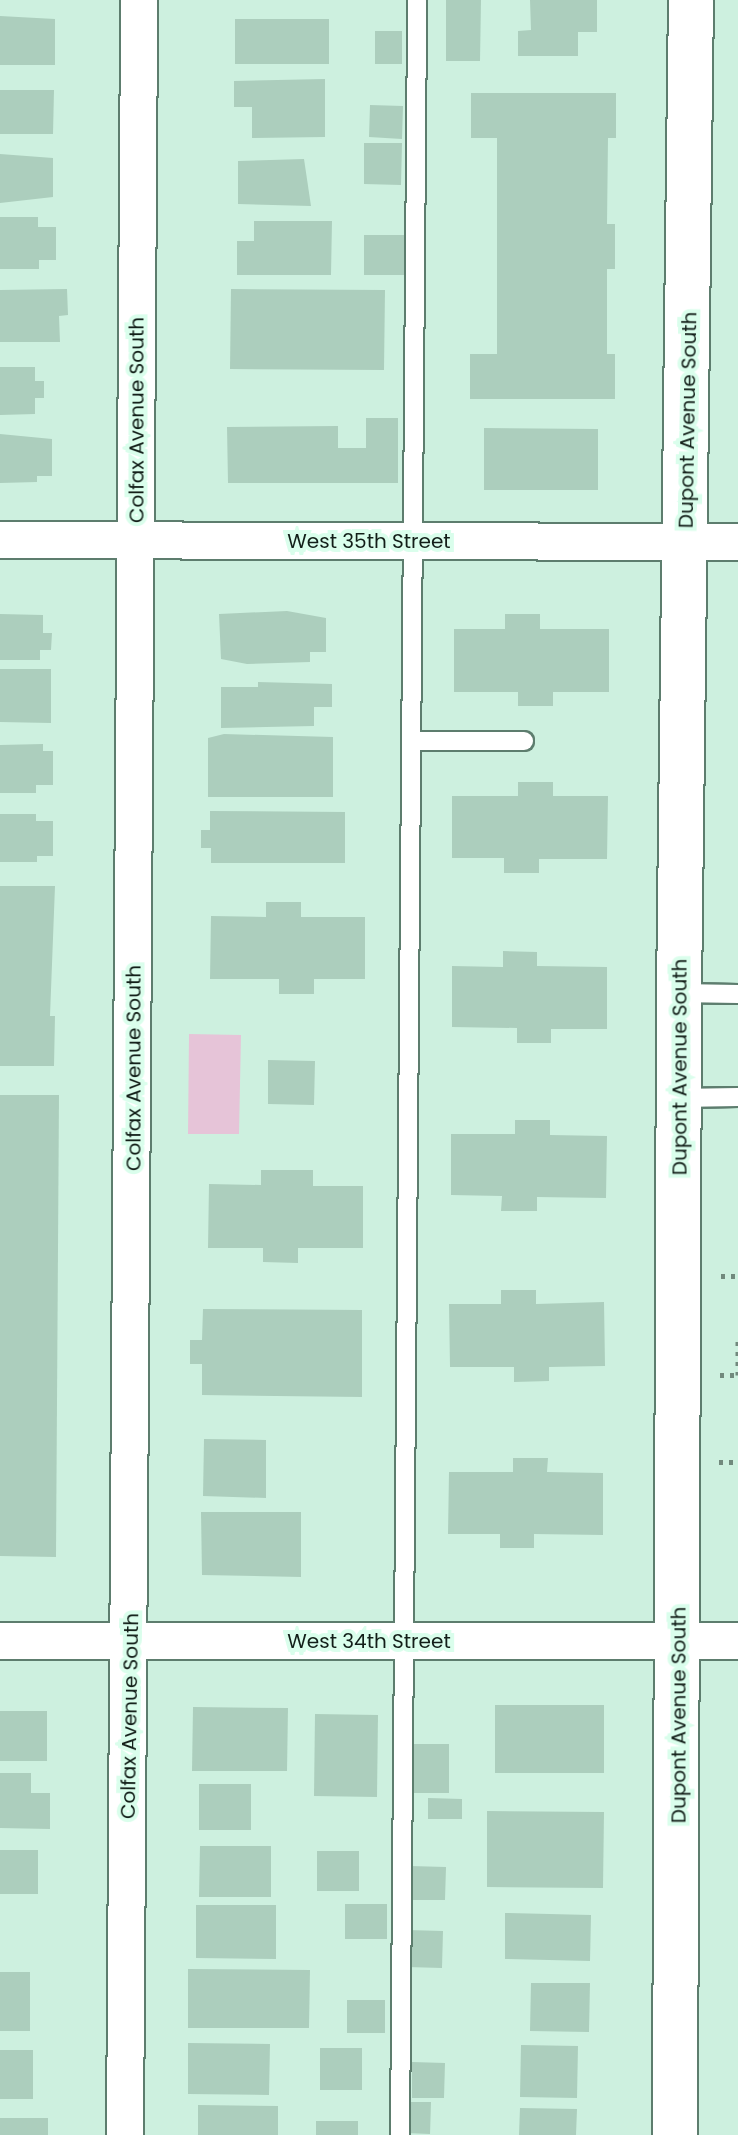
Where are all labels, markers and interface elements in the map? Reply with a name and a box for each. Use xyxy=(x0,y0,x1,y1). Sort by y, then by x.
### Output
street label: Dupont Avenue South xyxy=(674,312,702,528)
street label: Colfax Avenue South xyxy=(125,317,149,523)
street label: West 35th Street xyxy=(287,529,451,553)
street label: Dupont Avenue South xyxy=(668,959,692,1175)
street label: Colfax Avenue South xyxy=(122,965,146,1171)
street label: Dupont Avenue South xyxy=(667,1607,691,1823)
street label: Colfax Avenue South xyxy=(116,1613,144,1819)
street label: West 34th Street xyxy=(287,1629,451,1653)

